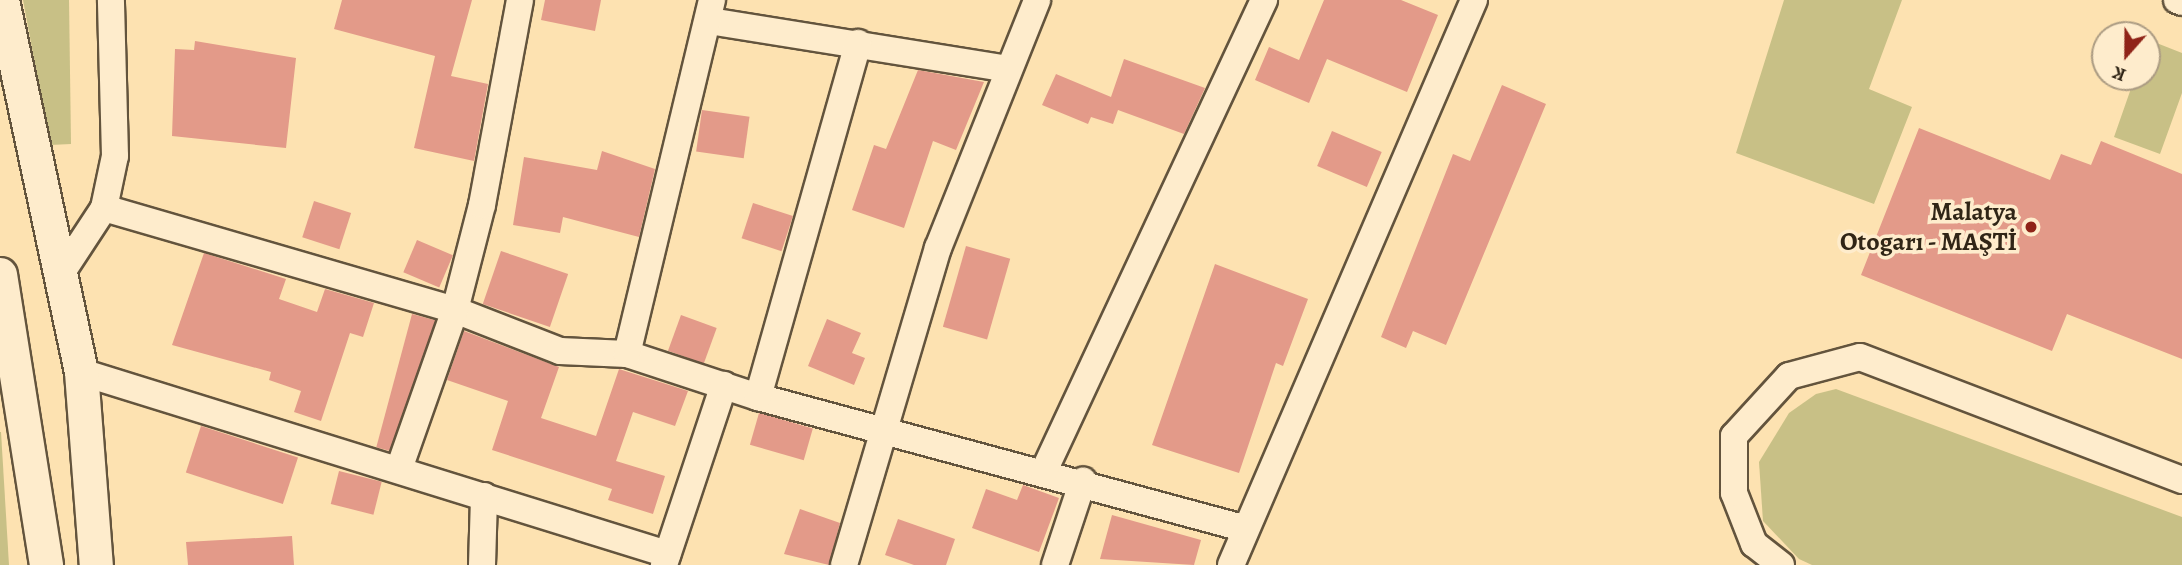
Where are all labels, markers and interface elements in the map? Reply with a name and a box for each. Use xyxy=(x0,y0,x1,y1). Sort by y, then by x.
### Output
north arrow xyxy=(2091,21,2161,91)
text: K xyxy=(2109,59,2130,88)
place label: Malatya Otogarı - MAŞTİ xyxy=(1839,196,2017,258)
marker: Malatya Otogarı - MAŞTİ xyxy=(2023,219,2039,235)

